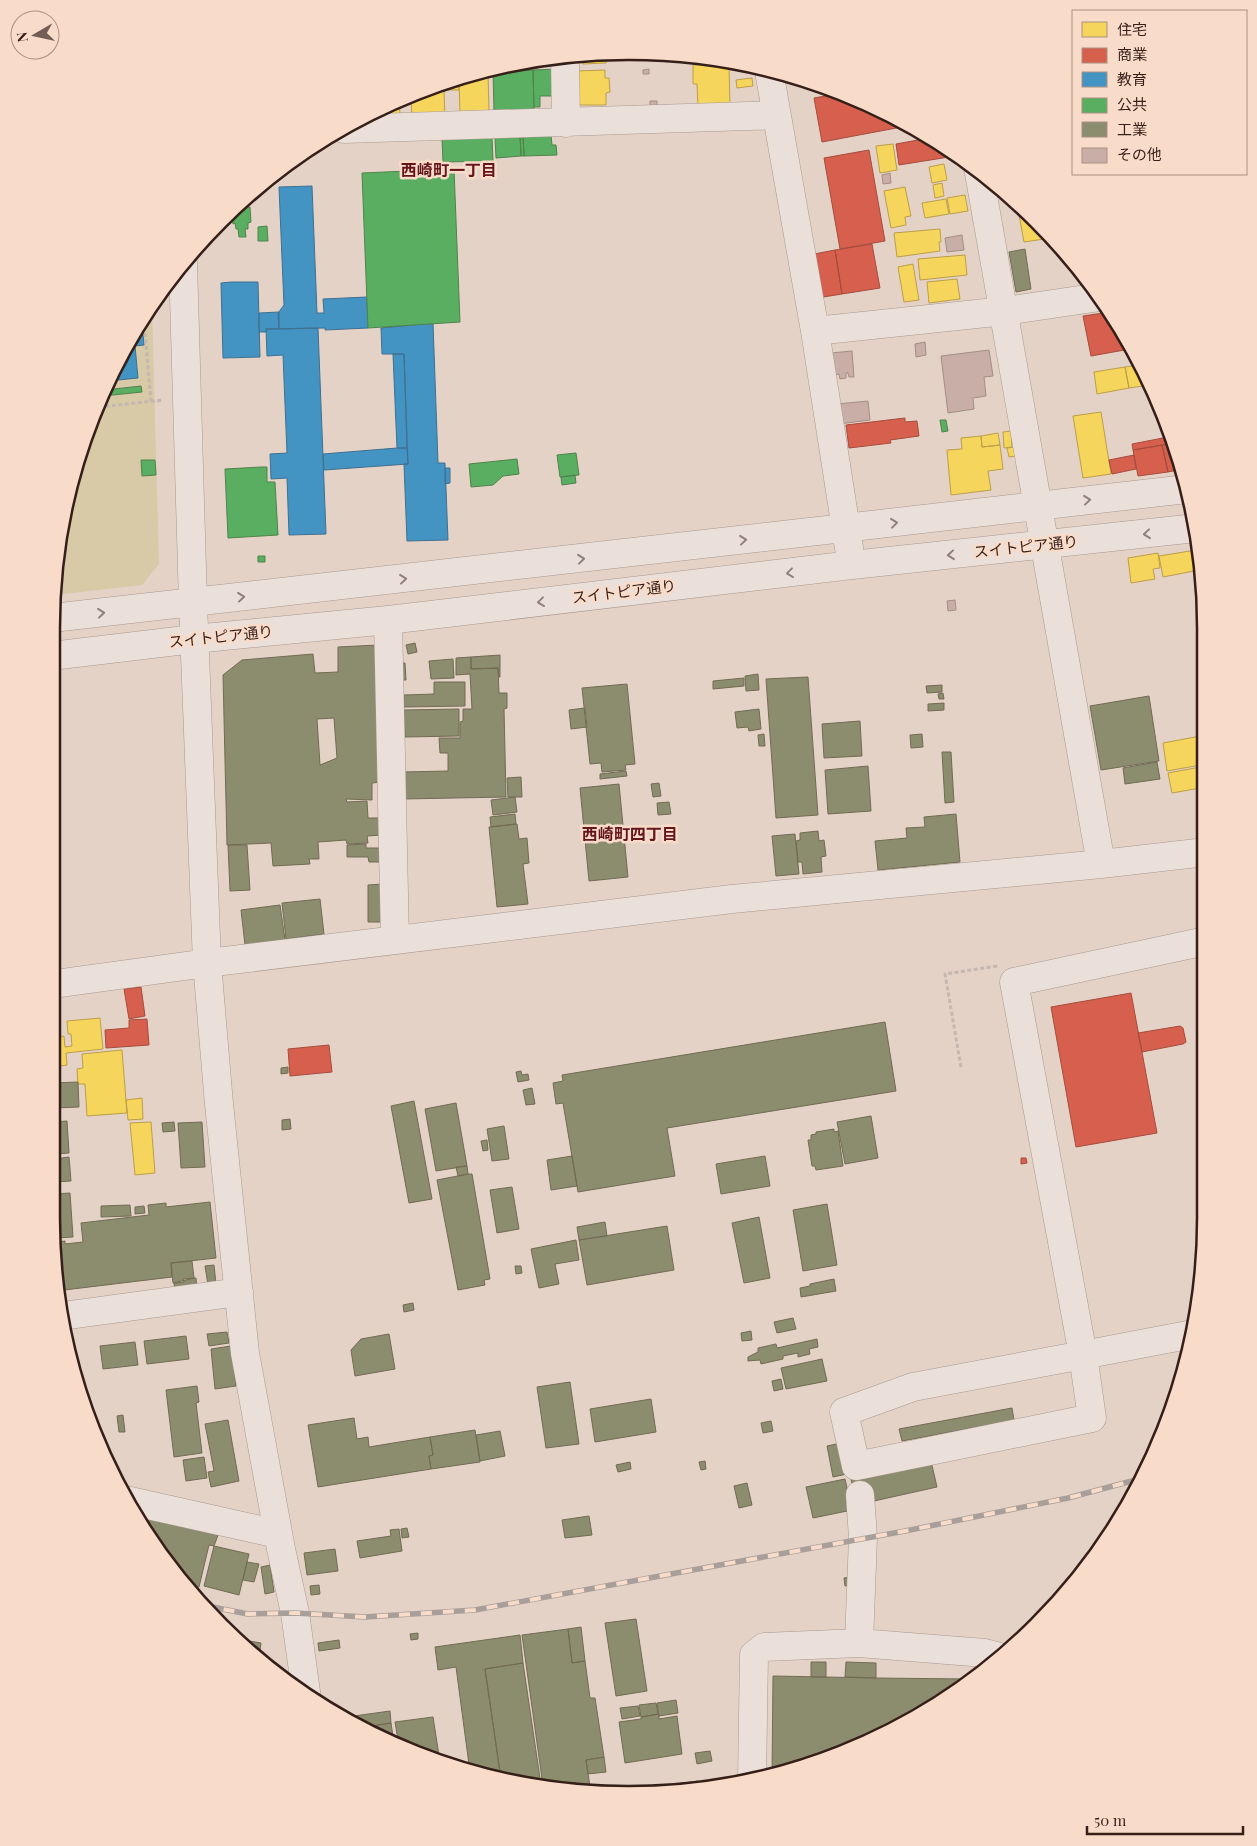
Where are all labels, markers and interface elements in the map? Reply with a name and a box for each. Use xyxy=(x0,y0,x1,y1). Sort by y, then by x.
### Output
north arrow xyxy=(10,10,60,60)
legend xyxy=(1072,10,1247,175)
text: 住宅 xyxy=(1117,19,1147,39)
text: N xyxy=(11,31,32,44)
text: 商業 xyxy=(1117,44,1147,64)
text: 教育 xyxy=(1117,69,1147,89)
text: 公共 xyxy=(1117,94,1147,114)
text: 工業 xyxy=(1117,119,1147,139)
text: その他 xyxy=(1117,144,1162,164)
district label: 西崎町一丁目 xyxy=(401,159,497,180)
one-way arrow xyxy=(1084,495,1092,506)
one-way arrow xyxy=(890,518,898,529)
one-way arrow xyxy=(1143,528,1151,539)
street label: スイトピア通り xyxy=(973,531,1079,561)
one-way arrow xyxy=(739,535,747,546)
one-way arrow xyxy=(947,549,955,560)
one-way arrow xyxy=(578,554,586,565)
one-way arrow xyxy=(785,567,793,578)
one-way arrow xyxy=(399,574,407,585)
street label: スイトピア通り xyxy=(571,575,677,607)
one-way arrow xyxy=(237,592,245,603)
one-way arrow xyxy=(537,596,545,607)
one-way arrow xyxy=(97,608,105,619)
street label: スイトピア通り xyxy=(168,621,274,651)
district label: 西崎町四丁目 xyxy=(582,823,678,844)
scale bar xyxy=(1087,1804,1243,1836)
text: 50 m xyxy=(1094,1810,1127,1830)

